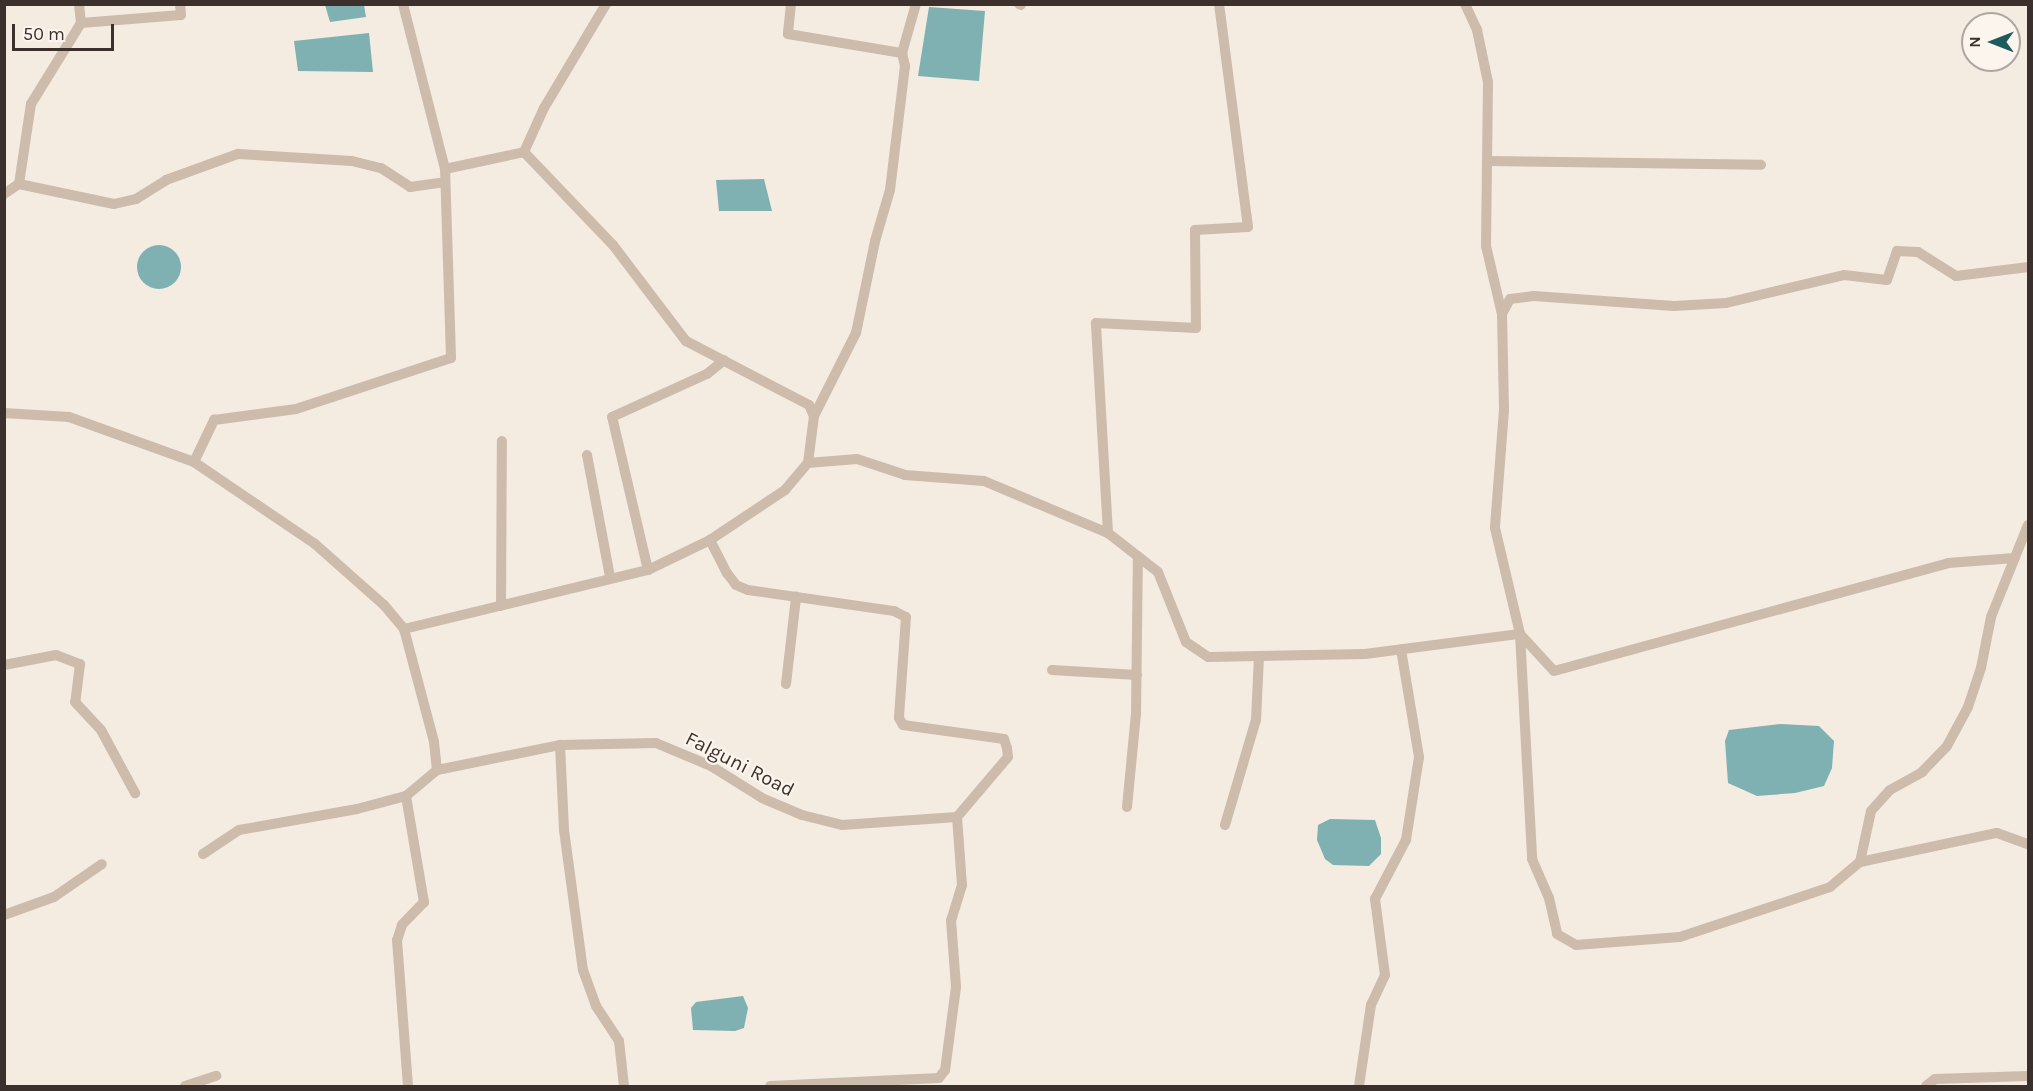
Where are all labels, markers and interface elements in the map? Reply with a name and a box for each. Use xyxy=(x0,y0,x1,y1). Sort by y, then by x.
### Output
scale bar xyxy=(15,12,117,50)
north arrow xyxy=(1961,12,2021,72)
text: 50 m xyxy=(23,23,65,45)
text: N xyxy=(1965,36,1984,48)
street label: Falguni Road xyxy=(682,726,798,802)

